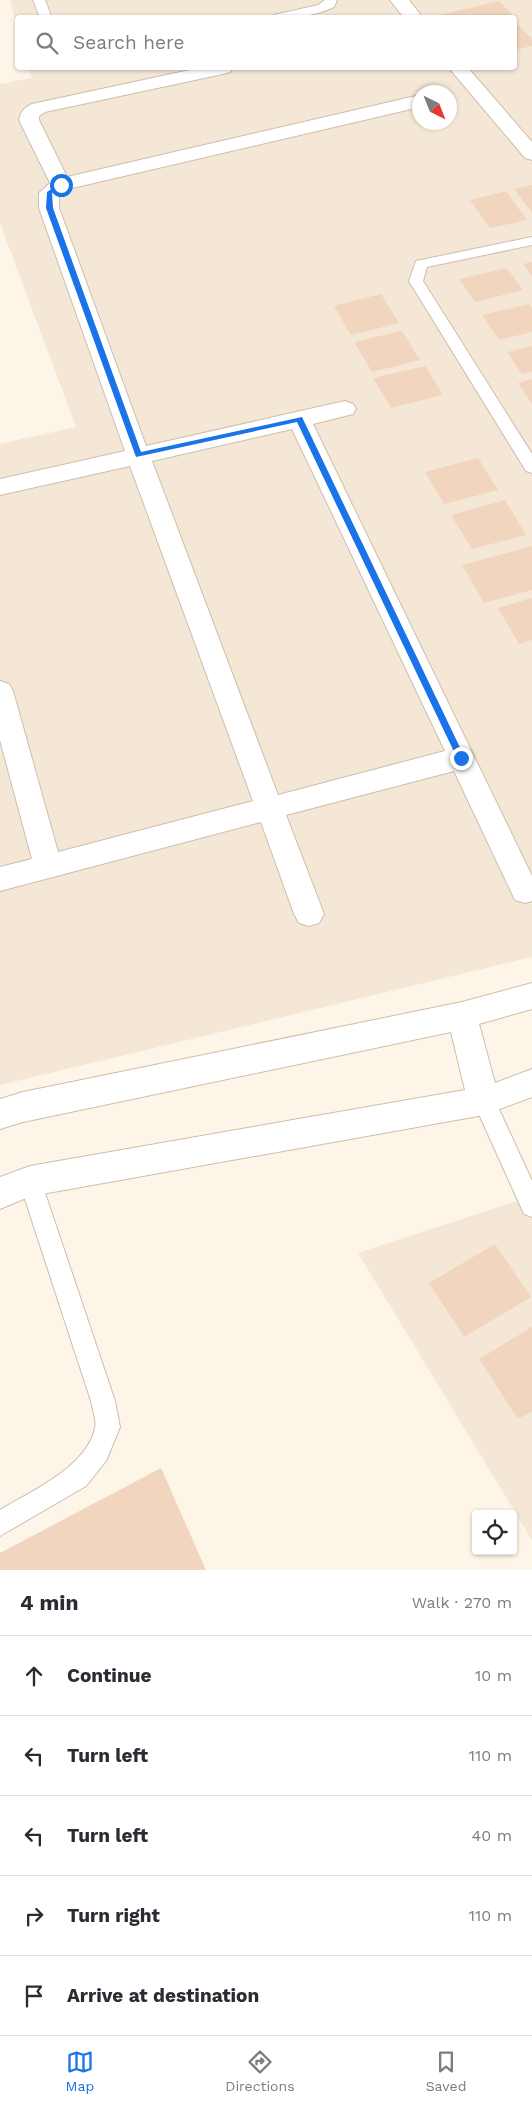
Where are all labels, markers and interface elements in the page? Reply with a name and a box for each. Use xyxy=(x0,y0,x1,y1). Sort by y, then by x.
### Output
search box xyxy=(15,15,517,70)
icon: search xyxy=(33,29,61,57)
text: Search here xyxy=(73,31,184,54)
north arrow xyxy=(412,85,457,130)
route start xyxy=(50,174,73,197)
route end xyxy=(450,747,473,770)
map controls xyxy=(472,1510,517,1555)
button: locate xyxy=(472,1510,517,1555)
text: 4 min xyxy=(20,1590,78,1615)
text: Walk · 270 m xyxy=(412,1593,512,1612)
icon: ahead xyxy=(20,1662,48,1690)
text: Continue xyxy=(67,1664,151,1687)
text: 10 m xyxy=(475,1666,512,1685)
icon: left xyxy=(20,1742,48,1770)
text: Turn left xyxy=(67,1744,148,1767)
text: 110 m xyxy=(469,1746,512,1765)
icon: left xyxy=(20,1822,48,1850)
text: Turn left xyxy=(67,1824,148,1847)
text: 40 m xyxy=(472,1826,512,1845)
icon: right xyxy=(20,1902,48,1930)
text: Turn right xyxy=(67,1904,160,1927)
text: 110 m xyxy=(469,1906,512,1925)
icon: arrive xyxy=(20,1982,48,2010)
text: Arrive at destination xyxy=(67,1984,259,2007)
tab: Map xyxy=(66,2048,94,2094)
tab: Directions xyxy=(225,2048,295,2094)
tab: Saved xyxy=(426,2048,466,2094)

